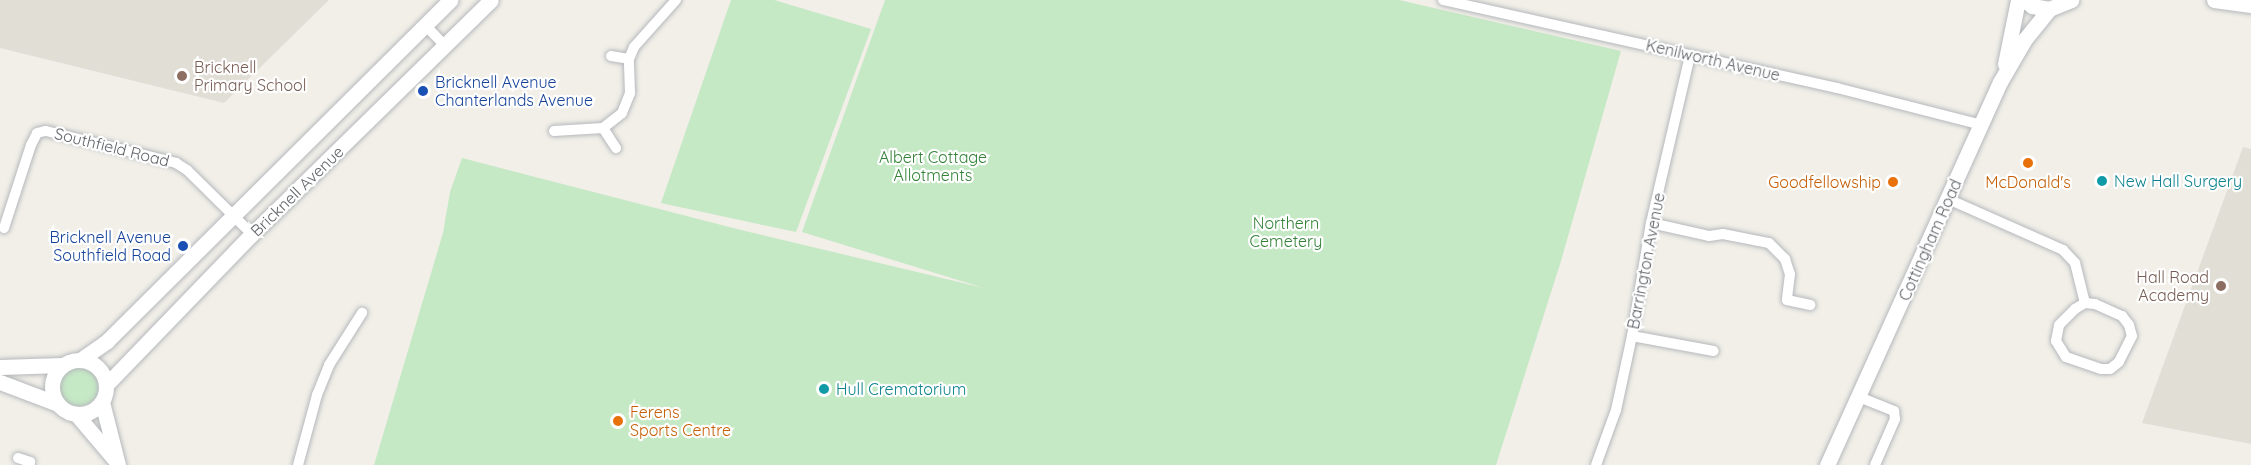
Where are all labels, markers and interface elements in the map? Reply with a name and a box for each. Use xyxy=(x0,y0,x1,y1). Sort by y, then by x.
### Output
street label: Kenilworth Avenue xyxy=(1644,35,1782,85)
place label: Bricknell Primary School xyxy=(194,57,306,95)
marker: Bricknell Primary School xyxy=(175,69,189,83)
place label: Bricknell Avenue Chanterlands Avenue xyxy=(435,72,593,110)
marker: Bricknell Avenue Chanterlands Avenue xyxy=(416,84,430,98)
street label: Southfield Road xyxy=(53,123,171,171)
street label: Bricknell Avenue xyxy=(247,142,347,240)
park label: Albert Cottage Allotments xyxy=(879,147,987,185)
marker: McDonald's xyxy=(2021,156,2035,170)
place label: New Hall Surgery xyxy=(2114,171,2242,191)
place label: Goodfellowship xyxy=(1768,172,1881,192)
place label: McDonald's xyxy=(1985,172,2071,192)
marker: New Hall Surgery xyxy=(2095,174,2109,188)
marker: Goodfellowship xyxy=(1886,175,1900,189)
street label: Cottingham Road xyxy=(1895,176,1965,304)
street label: Barrington Avenue xyxy=(1623,191,1669,331)
park label: Northern Cemetery xyxy=(1250,213,1322,251)
place label: Bricknell Avenue Southfield Road xyxy=(49,227,171,265)
marker: Bricknell Avenue Southfield Road xyxy=(176,239,190,253)
place label: Hall Road Academy xyxy=(2136,267,2209,305)
marker: Hall Road Academy xyxy=(2214,279,2228,293)
place label: Hull Crematorium xyxy=(836,379,966,399)
marker: Hull Crematorium xyxy=(817,382,831,396)
place label: Ferens Sports Centre xyxy=(630,402,731,440)
marker: Ferens Sports Centre xyxy=(611,414,625,428)

